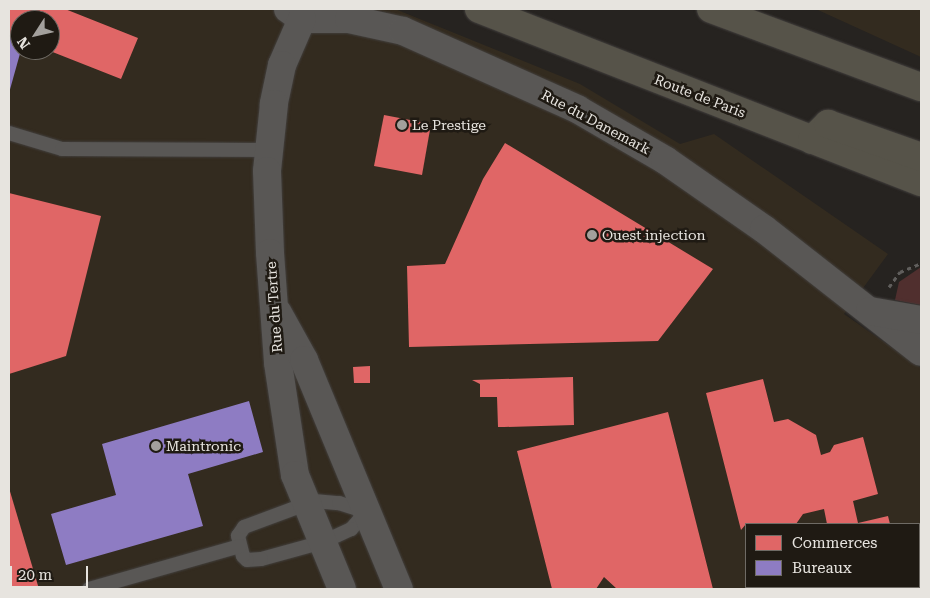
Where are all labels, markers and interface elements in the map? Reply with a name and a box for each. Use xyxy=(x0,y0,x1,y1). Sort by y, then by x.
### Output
north arrow xyxy=(10,10,60,60)
text: N xyxy=(14,34,33,52)
street label: Route de Paris xyxy=(652,71,748,121)
street label: Rue du Danemark xyxy=(539,86,653,158)
place label: Le Prestige xyxy=(412,117,486,133)
marker: Le Prestige xyxy=(396,119,408,131)
place label: Ouest injection xyxy=(602,227,706,243)
marker: Ouest injection xyxy=(586,229,598,241)
street label: Rue du Tertre xyxy=(262,261,286,353)
place label: Maintronic xyxy=(166,438,241,454)
marker: Maintronic xyxy=(150,440,162,452)
legend xyxy=(745,523,920,588)
text: Commerces xyxy=(792,534,877,552)
scale bar xyxy=(12,556,90,588)
text: Bureaux xyxy=(792,559,852,577)
text: 20 m xyxy=(18,566,52,584)

